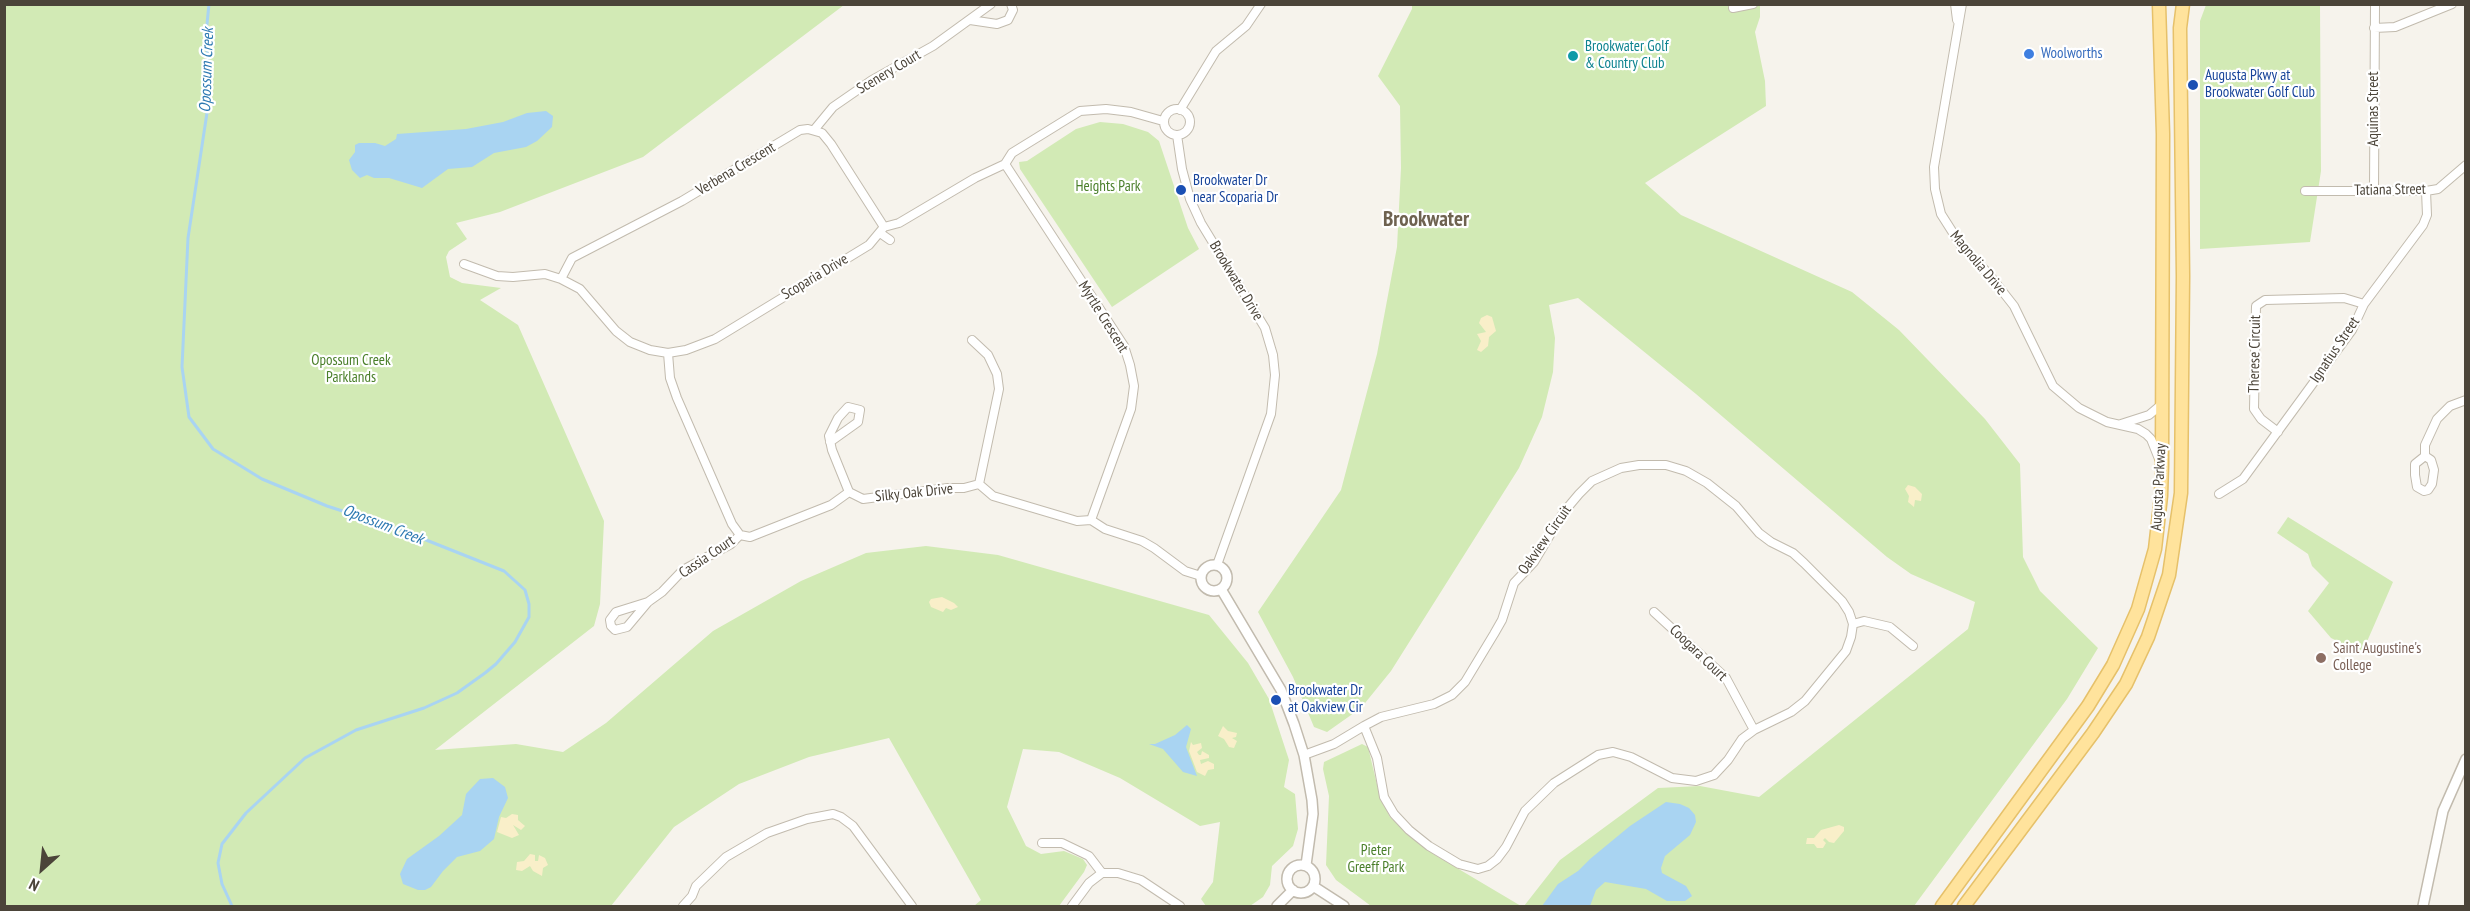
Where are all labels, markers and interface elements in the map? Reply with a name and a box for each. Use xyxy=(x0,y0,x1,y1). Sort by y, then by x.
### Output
water label: Opossum Creek xyxy=(196,27,218,113)
place label: Brookwater Golf & Country Club xyxy=(1585,38,1669,73)
place label: Woolworths xyxy=(2041,45,2102,63)
street label: Scenery Court xyxy=(854,46,924,98)
marker: Woolworths xyxy=(2022,47,2036,61)
marker: Brookwater Golf & Country Club xyxy=(1566,49,1580,63)
place label: Augusta Pkwy at Brookwater Golf Club xyxy=(2205,67,2315,102)
street label: Aquinas Street xyxy=(2365,71,2383,147)
marker: Augusta Pkwy at Brookwater Golf Club xyxy=(2186,78,2200,92)
street label: Verbena Crescent xyxy=(693,138,779,200)
place label: Brookwater Dr near Scoparia Dr xyxy=(1193,172,1278,207)
park label: Heights Park xyxy=(1075,178,1141,196)
street label: Tatiana Street xyxy=(2354,180,2426,200)
marker: Brookwater Dr near Scoparia Dr xyxy=(1174,183,1188,197)
district label: Brookwater xyxy=(1383,207,1469,233)
street label: Magnolia Drive xyxy=(1946,227,2010,299)
street label: Brookwater Drive xyxy=(1205,238,1267,324)
street label: Scoparia Drive xyxy=(779,250,851,304)
street label: Myrtle Crescent xyxy=(1074,278,1132,356)
street label: Ignatius Street xyxy=(2306,314,2364,386)
street label: Therese Circuit xyxy=(2245,315,2265,393)
park label: Opossum Creek Parklands xyxy=(311,352,391,387)
street label: Augusta Parkway xyxy=(2148,443,2170,531)
street label: Silky Oak Drive xyxy=(874,480,954,506)
water label: Opossum Creek xyxy=(340,501,426,549)
street label: Oakview Circuit xyxy=(1514,502,1576,578)
street label: Cassia Court xyxy=(676,532,738,582)
street label: Coogara Court xyxy=(1665,621,1731,685)
place label: Saint Augustine's College xyxy=(2333,640,2421,675)
marker: Saint Augustine's College xyxy=(2314,651,2328,665)
place label: Brookwater Dr at Oakview Cir xyxy=(1288,682,1363,717)
marker: Brookwater Dr at Oakview Cir xyxy=(1269,693,1283,707)
north arrow xyxy=(12,839,72,899)
park label: Pieter Greeff Park xyxy=(1348,842,1404,877)
text: N xyxy=(25,874,42,896)

